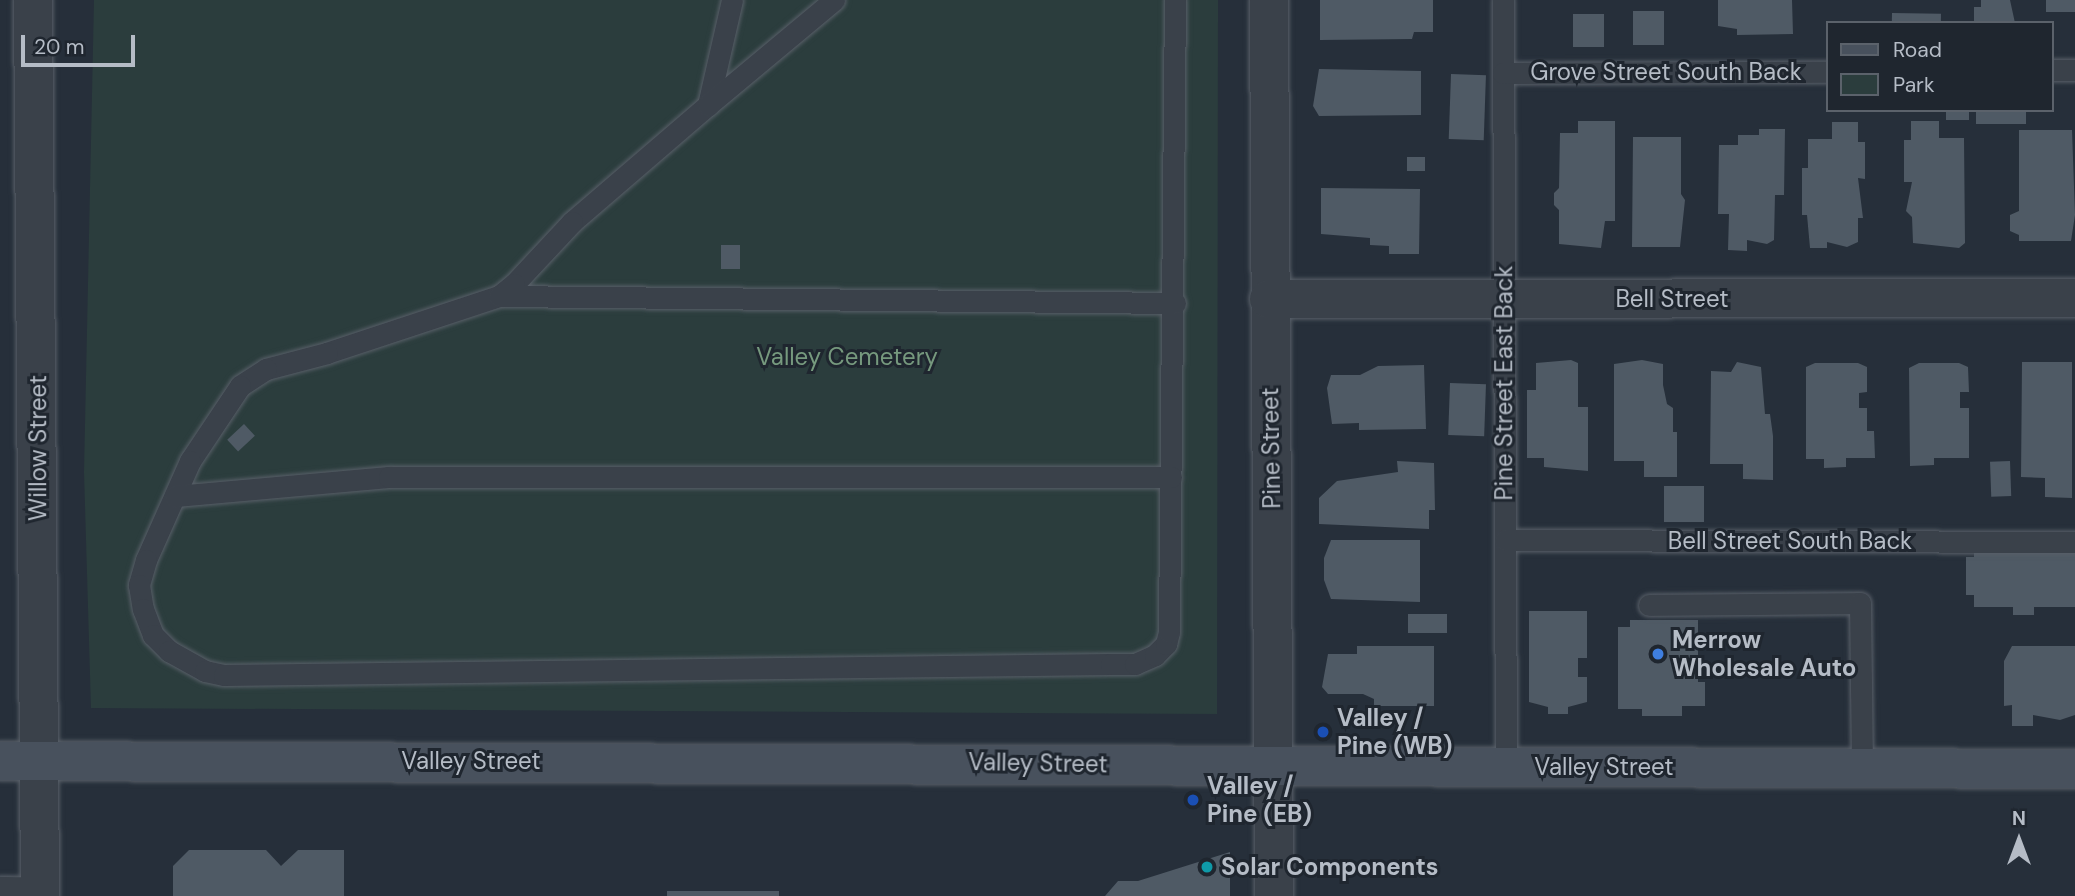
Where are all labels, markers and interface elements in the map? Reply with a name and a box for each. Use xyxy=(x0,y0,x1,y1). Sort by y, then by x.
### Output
scale bar xyxy=(24,21,138,65)
legend xyxy=(1826,21,2054,112)
text: 20 m xyxy=(34,33,85,61)
text: Road xyxy=(1893,36,1942,64)
street label: Grove Street South Back xyxy=(1530,58,1802,86)
text: Park xyxy=(1893,71,1934,99)
street label: Pine Street East Back xyxy=(1490,265,1518,501)
street label: Bell Street xyxy=(1615,285,1729,313)
park label: Valley Cemetery xyxy=(756,343,938,371)
street label: Willow Street xyxy=(24,375,52,521)
street label: Pine Street xyxy=(1256,387,1286,509)
street label: Bell Street South Back xyxy=(1668,527,1912,555)
place label: Merrow Wholesale Auto xyxy=(1672,626,1856,682)
marker: Merrow Wholesale Auto xyxy=(1650,646,1666,662)
place label: Valley / Pine (WB) xyxy=(1337,704,1452,760)
marker: Valley / Pine (WB) xyxy=(1315,724,1331,740)
street label: Valley Street xyxy=(401,747,541,775)
street label: Valley Street xyxy=(968,747,1108,779)
street label: Valley Street xyxy=(1534,753,1674,781)
place label: Valley / Pine (EB) xyxy=(1207,772,1312,828)
marker: Valley / Pine (EB) xyxy=(1185,792,1201,808)
north arrow xyxy=(1984,805,2054,875)
text: N xyxy=(2012,806,2026,831)
place label: Solar Components xyxy=(1221,853,1439,881)
marker: Solar Components xyxy=(1199,859,1215,875)

